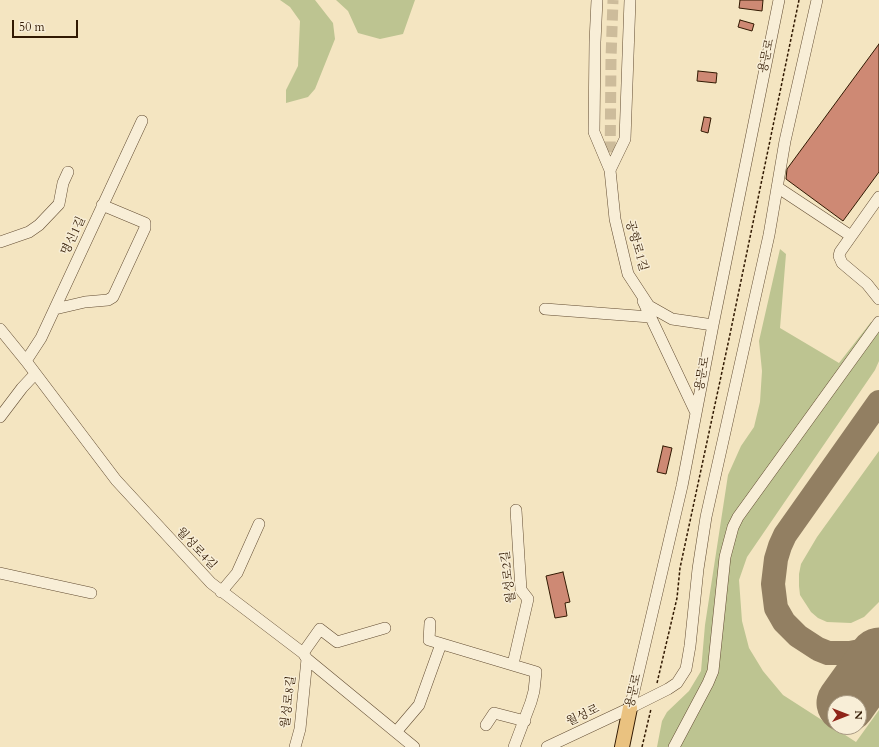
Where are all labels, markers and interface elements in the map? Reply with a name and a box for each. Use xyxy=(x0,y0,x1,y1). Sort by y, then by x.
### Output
scale bar xyxy=(14,12,80,38)
text: 50 m xyxy=(19,19,45,35)
street label: 용문로 xyxy=(756,37,778,75)
street label: 명신1길 xyxy=(59,214,89,258)
street label: 공항로1길 xyxy=(622,219,650,273)
street label: 용문로 xyxy=(693,356,713,392)
street label: 월성로4길 xyxy=(173,525,219,573)
street label: 월성로2길 xyxy=(499,550,519,604)
street label: 용문로 xyxy=(623,672,645,710)
street label: 월성로8길 xyxy=(279,675,299,729)
north arrow xyxy=(827,695,867,735)
street label: 월성로 xyxy=(564,702,602,730)
text: N xyxy=(851,710,866,720)

